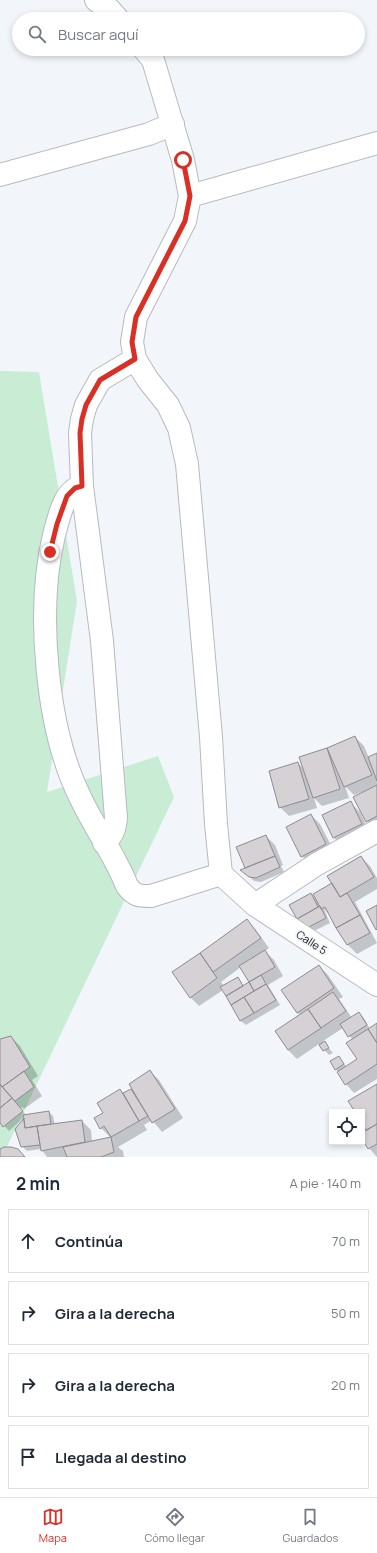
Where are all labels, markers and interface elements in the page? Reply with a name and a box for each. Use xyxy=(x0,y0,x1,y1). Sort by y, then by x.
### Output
search box xyxy=(12,12,365,56)
icon: search xyxy=(26,23,48,45)
text: Buscar aquí xyxy=(58,24,139,45)
route start xyxy=(174,151,192,169)
route end xyxy=(41,543,59,561)
street label: Calle 5 xyxy=(294,926,330,958)
map controls xyxy=(329,1109,365,1145)
button: locate xyxy=(329,1109,365,1145)
text: 2 min xyxy=(16,1172,60,1195)
text: A pie · 140 m xyxy=(289,1174,361,1192)
icon: ahead xyxy=(17,1230,39,1252)
text: Continúa xyxy=(55,1231,123,1252)
text: 70 m xyxy=(332,1232,360,1250)
icon: right xyxy=(17,1302,39,1324)
text: Gira a la derecha xyxy=(55,1303,175,1324)
text: 50 m xyxy=(331,1304,360,1322)
icon: right xyxy=(17,1374,39,1396)
text: Gira a la derecha xyxy=(55,1375,175,1396)
text: 20 m xyxy=(331,1376,360,1394)
icon: arrive xyxy=(17,1446,39,1468)
text: Llegada al destino xyxy=(55,1447,187,1468)
tab: Mapa xyxy=(39,1506,67,1545)
tab: Cómo llegar xyxy=(144,1506,205,1545)
tab: Guardados xyxy=(283,1506,338,1545)

